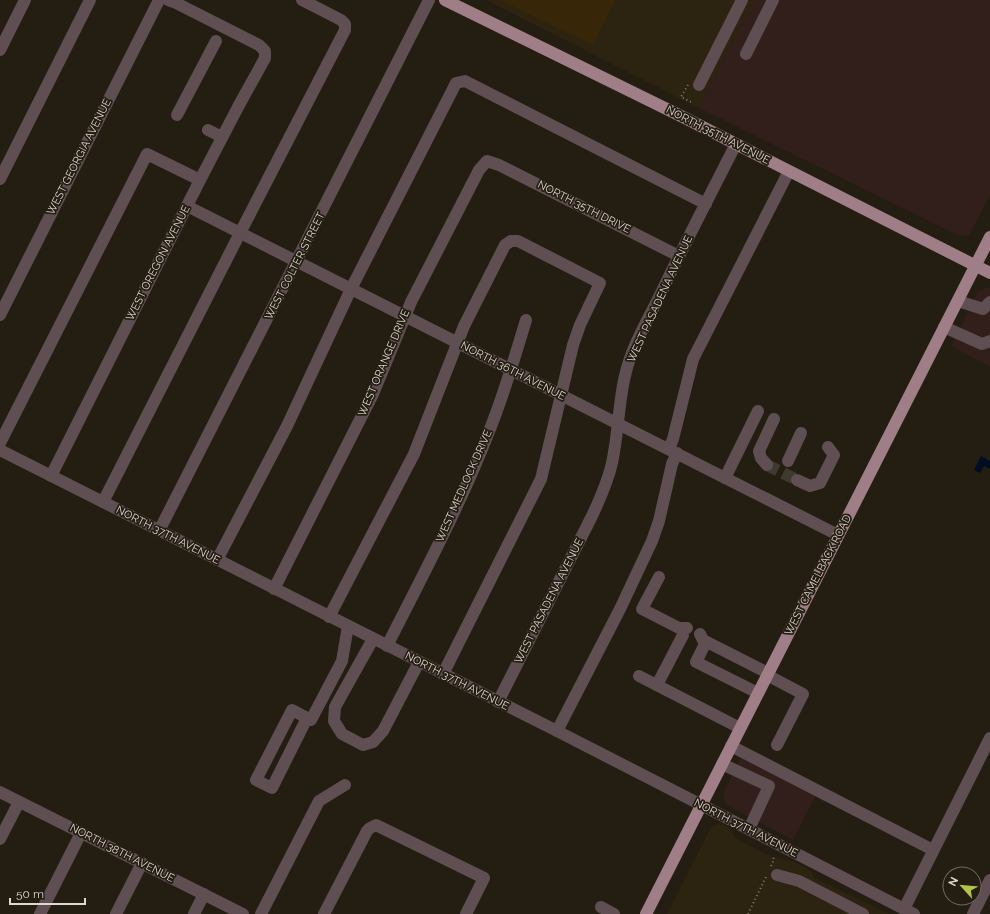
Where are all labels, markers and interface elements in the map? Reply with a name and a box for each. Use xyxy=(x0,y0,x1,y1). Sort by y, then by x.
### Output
street label: WEST GEORGIA AVENUE xyxy=(44,97,114,217)
street label: NORTH 35TH AVENUE xyxy=(664,103,772,167)
street label: NORTH 35TH DRIVE xyxy=(535,178,633,236)
street label: WEST OREGON AVENUE xyxy=(123,203,193,323)
street label: WEST COLTER STREET xyxy=(262,210,328,322)
street label: WEST PASADENA AVENUE xyxy=(625,233,695,365)
street label: WEST ORANGE DRIVE xyxy=(356,307,413,418)
street label: NORTH 36TH AVENUE xyxy=(459,339,568,403)
street label: WEST MEDLOCK DRIVE xyxy=(433,427,495,544)
street label: NORTH 37TH AVENUE xyxy=(114,503,222,567)
street label: WEST CAMELBACK ROAD xyxy=(782,512,854,638)
street label: WEST PASADENA AVENUE xyxy=(512,536,586,666)
street label: NORTH 37TH AVENUE xyxy=(403,649,511,713)
street label: NORTH 37TH AVENUE xyxy=(692,796,800,860)
street label: NORTH 38TH AVENUE xyxy=(68,821,177,885)
north arrow xyxy=(942,866,982,906)
text: N xyxy=(946,875,961,888)
scale bar xyxy=(10,880,85,906)
text: 50 m xyxy=(16,887,44,901)

